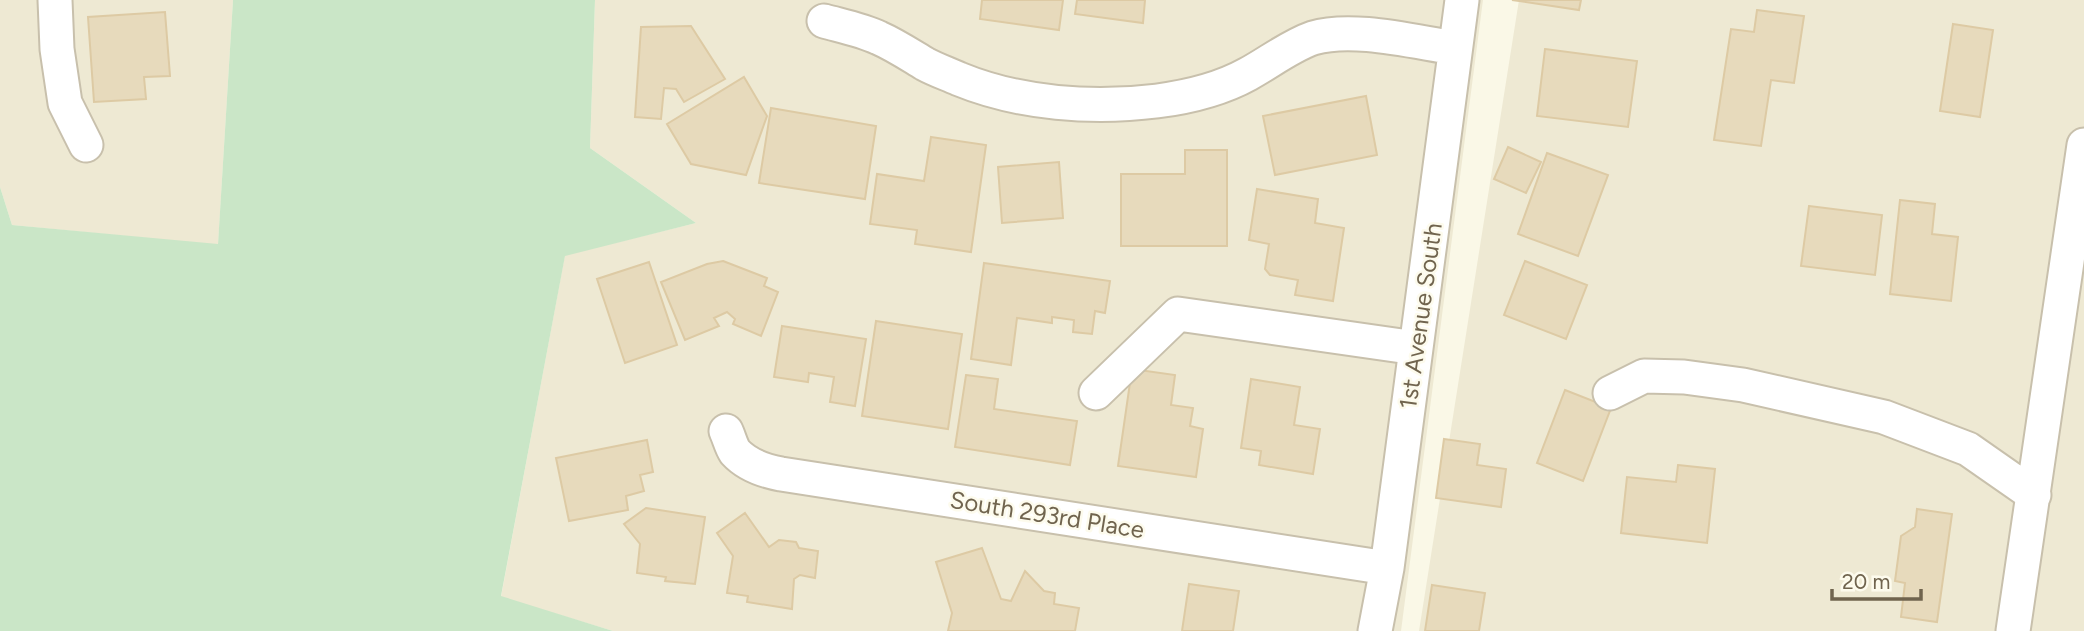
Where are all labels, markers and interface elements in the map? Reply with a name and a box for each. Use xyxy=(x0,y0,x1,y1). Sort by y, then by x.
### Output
street label: 1st Avenue South xyxy=(1393,221,1448,411)
street label: South 293rd Place xyxy=(948,485,1146,544)
scale bar xyxy=(1832,558,1921,602)
text: 20 m xyxy=(1842,569,1890,594)

